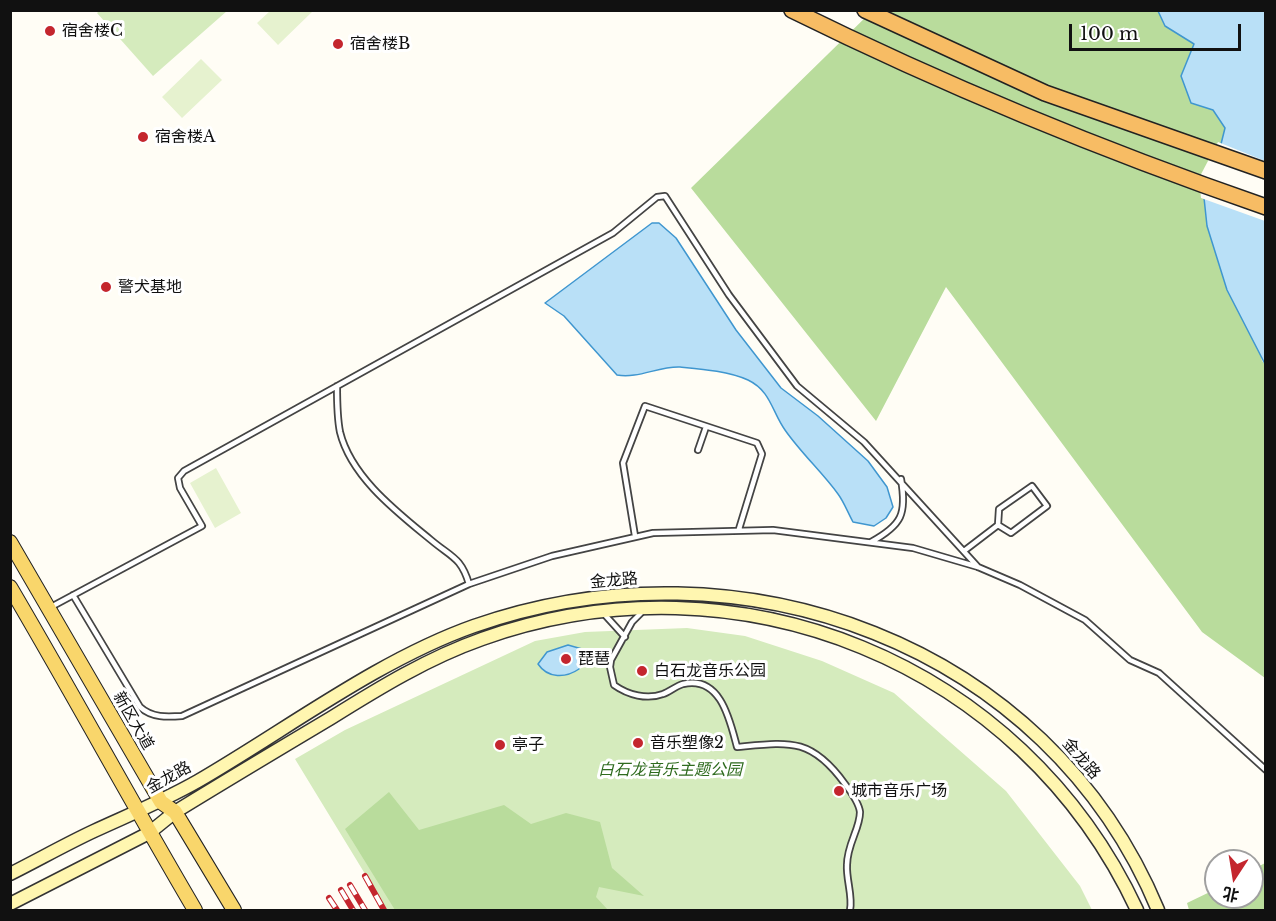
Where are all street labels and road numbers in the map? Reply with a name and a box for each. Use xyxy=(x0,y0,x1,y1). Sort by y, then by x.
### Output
street label: 金龙路 xyxy=(589,569,639,593)
street label: 新区大道 xyxy=(109,688,157,754)
street label: 金龙路 xyxy=(1058,735,1104,783)
street label: 金龙路 xyxy=(143,758,195,798)

